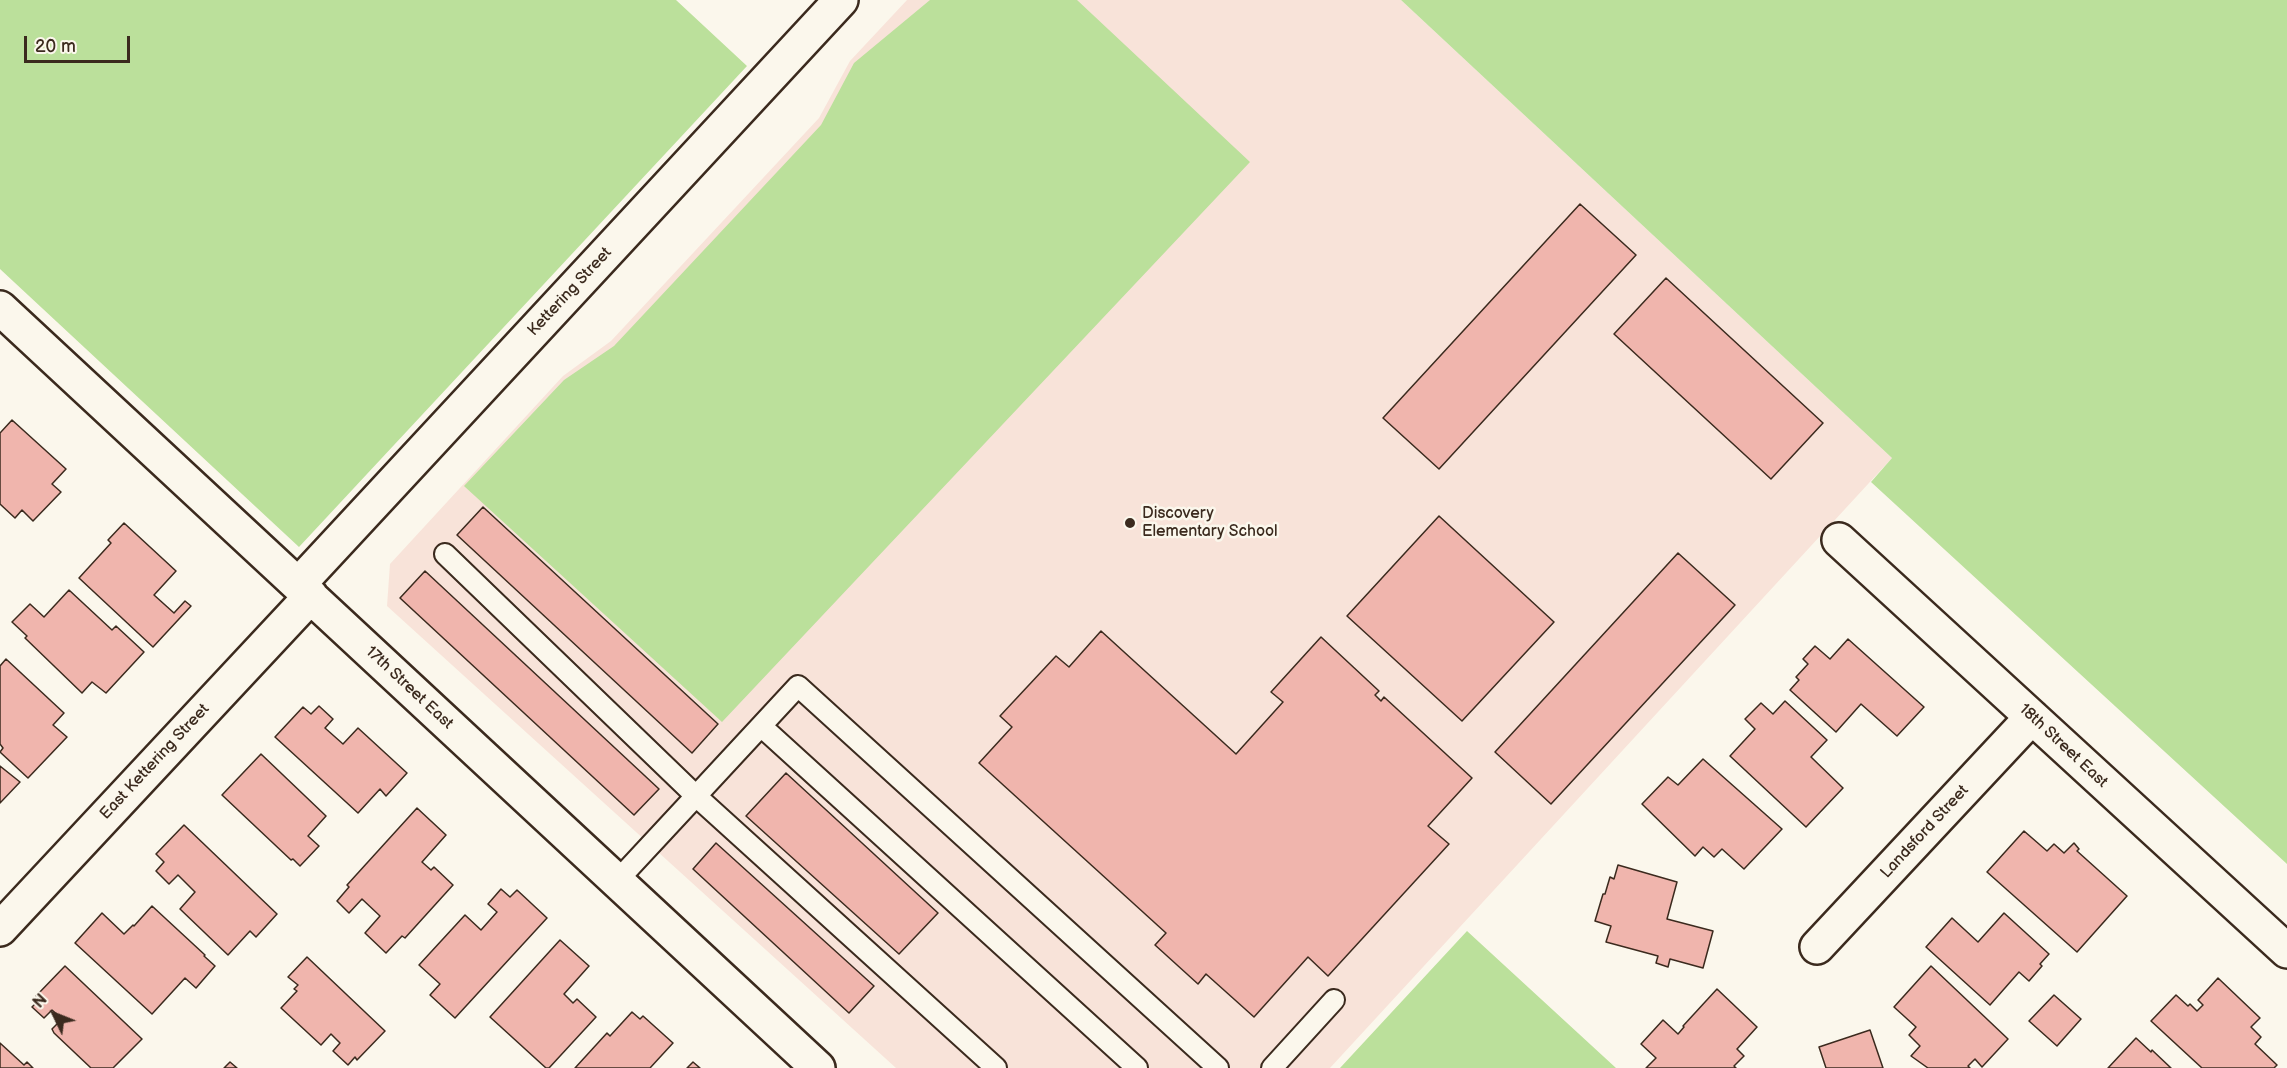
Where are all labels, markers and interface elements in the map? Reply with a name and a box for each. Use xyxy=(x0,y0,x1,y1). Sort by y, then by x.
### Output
scale bar xyxy=(27,24,134,62)
text: 20 m xyxy=(35,36,76,57)
street label: Kettering Street xyxy=(524,244,616,340)
place label: Discovery Elementary School xyxy=(1142,504,1278,542)
marker: Discovery Elementary School xyxy=(1123,516,1137,530)
street label: 17th Street East xyxy=(361,643,457,733)
street label: East Kettering Street xyxy=(96,700,214,824)
street label: 18th Street East xyxy=(2015,700,2111,792)
street label: Landsford Street xyxy=(1877,782,1973,882)
north arrow xyxy=(24,984,84,1044)
text: N xyxy=(29,991,52,1012)

